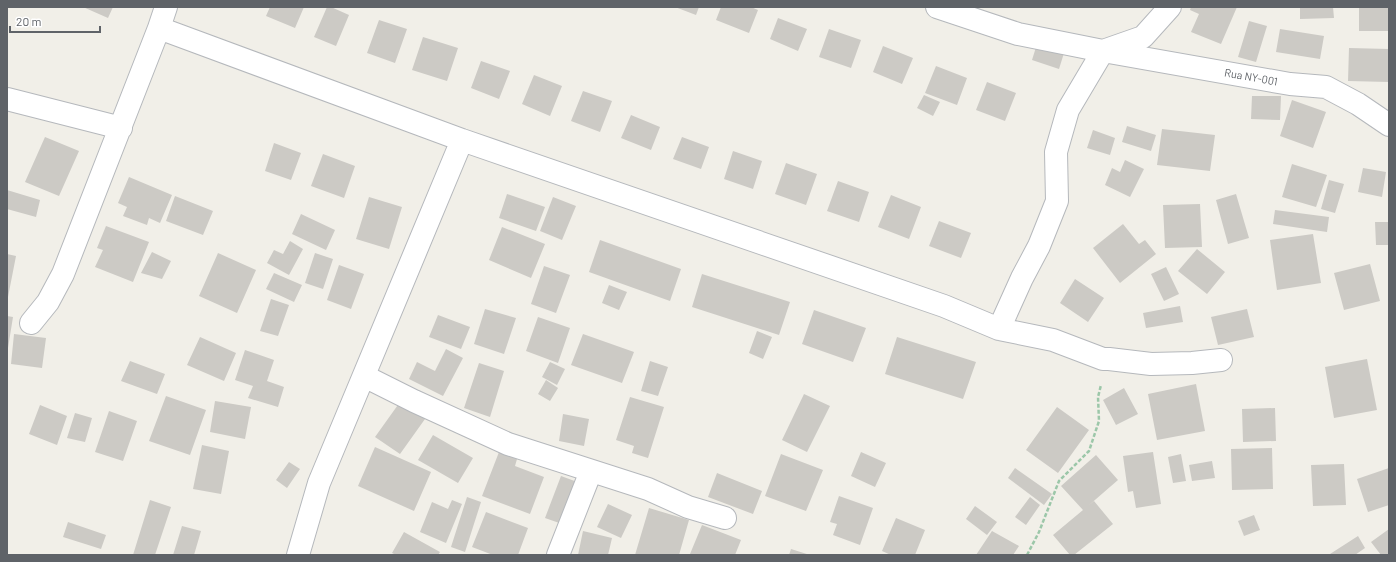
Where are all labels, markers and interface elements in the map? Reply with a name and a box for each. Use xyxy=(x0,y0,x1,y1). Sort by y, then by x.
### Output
scale bar xyxy=(10,8,100,34)
text: 20 m xyxy=(16,14,42,28)
street label: Rua NY-001 xyxy=(1223,65,1279,88)

